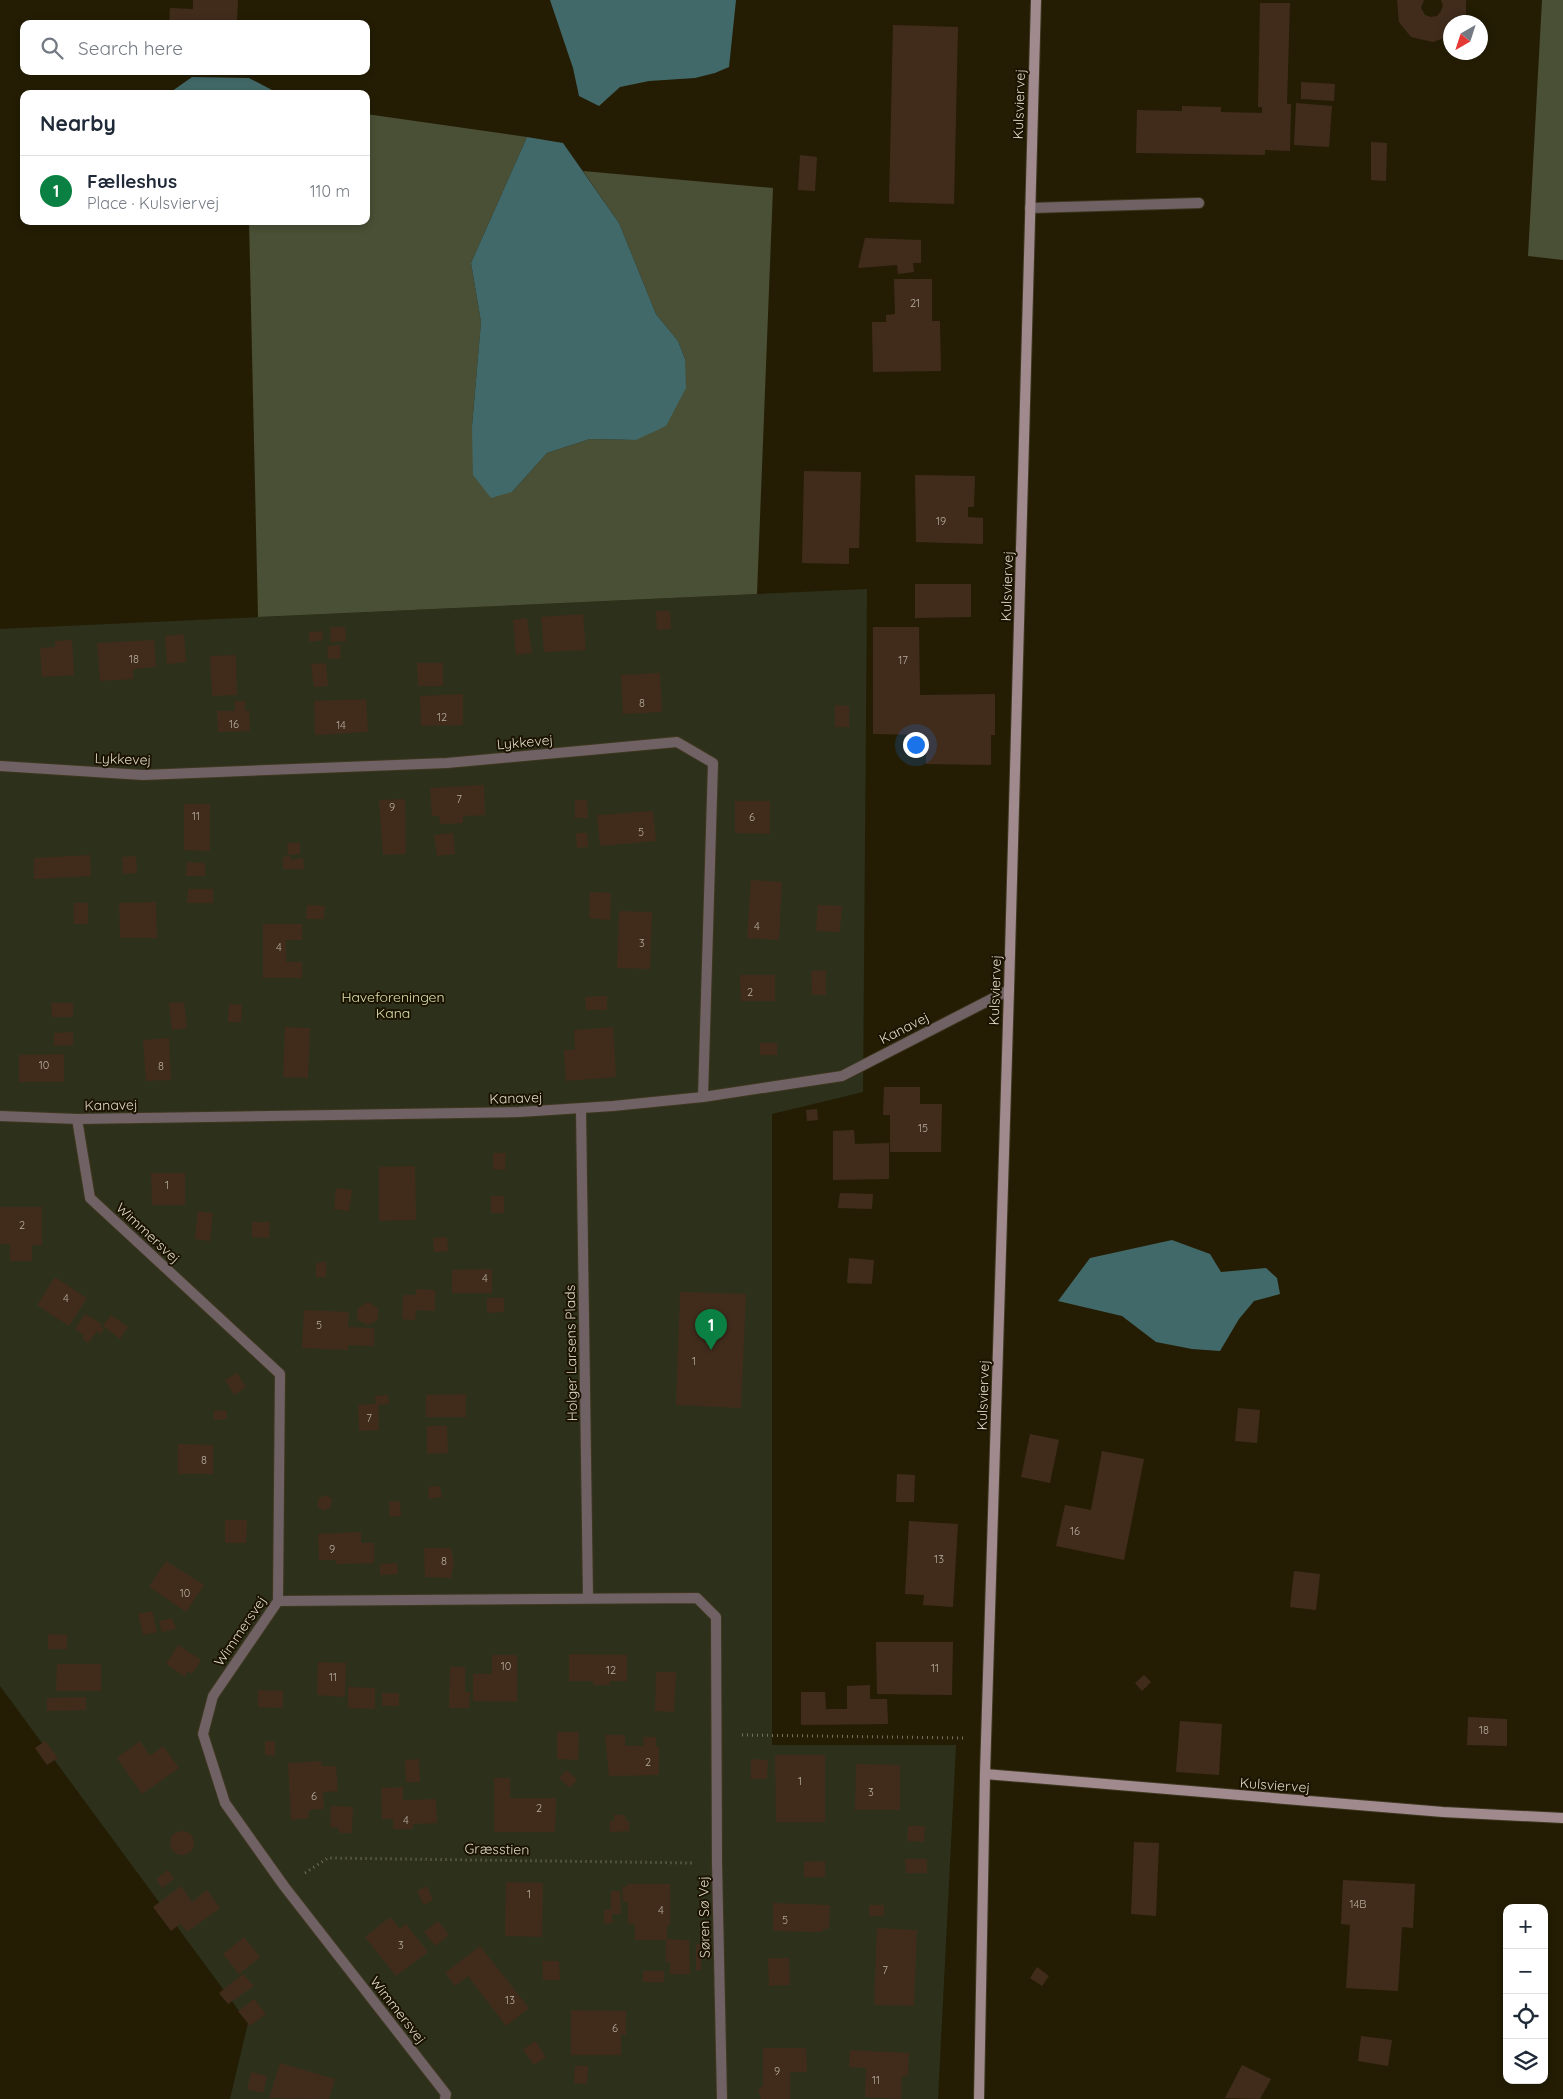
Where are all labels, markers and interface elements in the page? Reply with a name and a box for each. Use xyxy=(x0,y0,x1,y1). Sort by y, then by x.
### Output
north arrow xyxy=(1443,15,1488,60)
search box xyxy=(20,20,370,75)
icon: search xyxy=(38,34,66,62)
text: Search here xyxy=(78,36,183,60)
street label: Kulsviervej xyxy=(1009,68,1029,140)
text: Nearby xyxy=(40,110,116,136)
text: Fælleshus xyxy=(87,169,177,193)
text: 1 xyxy=(53,181,59,201)
text: 110 m xyxy=(310,181,350,201)
text: Place · Kulsviervej xyxy=(87,193,220,213)
house number: 21 xyxy=(910,296,920,310)
house number: 19 xyxy=(936,514,946,528)
street label: Kulsviervej xyxy=(997,550,1017,622)
house number: 18 xyxy=(129,652,139,666)
house number: 17 xyxy=(898,653,908,667)
house number: 8 xyxy=(639,696,645,710)
house number: 12 xyxy=(437,710,447,724)
house number: 16 xyxy=(229,717,239,731)
house number: 14 xyxy=(336,718,346,732)
street label: Lykkevej xyxy=(496,731,554,753)
your location xyxy=(903,732,929,758)
street label: Lykkevej xyxy=(94,749,152,769)
house number: 7 xyxy=(456,792,462,806)
house number: 9 xyxy=(389,800,395,814)
house number: 11 xyxy=(192,809,200,823)
house number: 6 xyxy=(749,810,755,824)
house number: 5 xyxy=(638,825,644,839)
house number: 4 xyxy=(754,919,760,933)
house number: 3 xyxy=(639,936,645,950)
house number: 4 xyxy=(276,940,282,954)
street label: Kulsviervej xyxy=(985,954,1005,1026)
house number: 2 xyxy=(747,985,753,999)
park label: Haveforeningen Kana xyxy=(341,988,445,1022)
street label: Kanavej xyxy=(876,1008,932,1048)
house number: 10 xyxy=(39,1058,49,1072)
house number: 8 xyxy=(158,1059,164,1073)
street label: Kanavej xyxy=(489,1088,543,1108)
street label: Kanavej xyxy=(84,1096,138,1114)
house number: 15 xyxy=(918,1121,928,1135)
house number: 1 xyxy=(165,1178,169,1192)
street label: Wimmersvej xyxy=(112,1199,184,1267)
house number: 2 xyxy=(19,1218,25,1232)
house number: 4 xyxy=(482,1271,488,1285)
street label: Holger Larsens Plads xyxy=(561,1285,581,1421)
house number: 4 xyxy=(63,1291,69,1305)
pin: 1 xyxy=(695,1309,727,1350)
house number: 5 xyxy=(316,1318,322,1332)
house number: 1 xyxy=(692,1354,696,1368)
street label: Kulsviervej xyxy=(973,1359,993,1431)
house number: 7 xyxy=(366,1411,372,1425)
house number: 8 xyxy=(201,1453,207,1467)
house number: 16 xyxy=(1070,1524,1080,1538)
house number: 9 xyxy=(329,1542,335,1556)
house number: 13 xyxy=(934,1552,944,1566)
house number: 8 xyxy=(441,1554,447,1568)
house number: 10 xyxy=(180,1586,190,1600)
street label: Wimmersvej xyxy=(210,1592,270,1670)
house number: 10 xyxy=(501,1659,511,1673)
house number: 11 xyxy=(931,1661,939,1675)
house number: 12 xyxy=(606,1663,616,1677)
house number: 11 xyxy=(329,1670,337,1684)
house number: 18 xyxy=(1479,1723,1489,1737)
house number: 2 xyxy=(645,1755,651,1769)
house number: 1 xyxy=(798,1774,802,1788)
street label: Kulsviervej xyxy=(1239,1774,1311,1796)
house number: 3 xyxy=(868,1785,874,1799)
house number: 6 xyxy=(311,1789,317,1803)
house number: 2 xyxy=(536,1801,542,1815)
house number: 4 xyxy=(403,1813,409,1827)
street label: Græsstien xyxy=(465,1839,529,1859)
street label: Søren Sø Vej xyxy=(694,1876,714,1958)
house number: 1 xyxy=(527,1887,531,1901)
house number: 14B xyxy=(1350,1897,1366,1911)
house number: 4 xyxy=(658,1903,664,1917)
map controls xyxy=(1503,1904,1548,2084)
button: + xyxy=(1503,1904,1548,1949)
house number: 5 xyxy=(782,1913,788,1927)
house number: 3 xyxy=(398,1938,404,1952)
button: − xyxy=(1503,1949,1548,1994)
house number: 7 xyxy=(882,1963,888,1977)
street label: Wimmersvej xyxy=(366,1973,430,2047)
house number: 13 xyxy=(505,1993,515,2007)
button: locate xyxy=(1503,1994,1548,2039)
house number: 6 xyxy=(612,2021,618,2035)
button: layers xyxy=(1503,2039,1548,2084)
house number: 9 xyxy=(774,2064,780,2078)
house number: 11 xyxy=(872,2073,880,2087)

